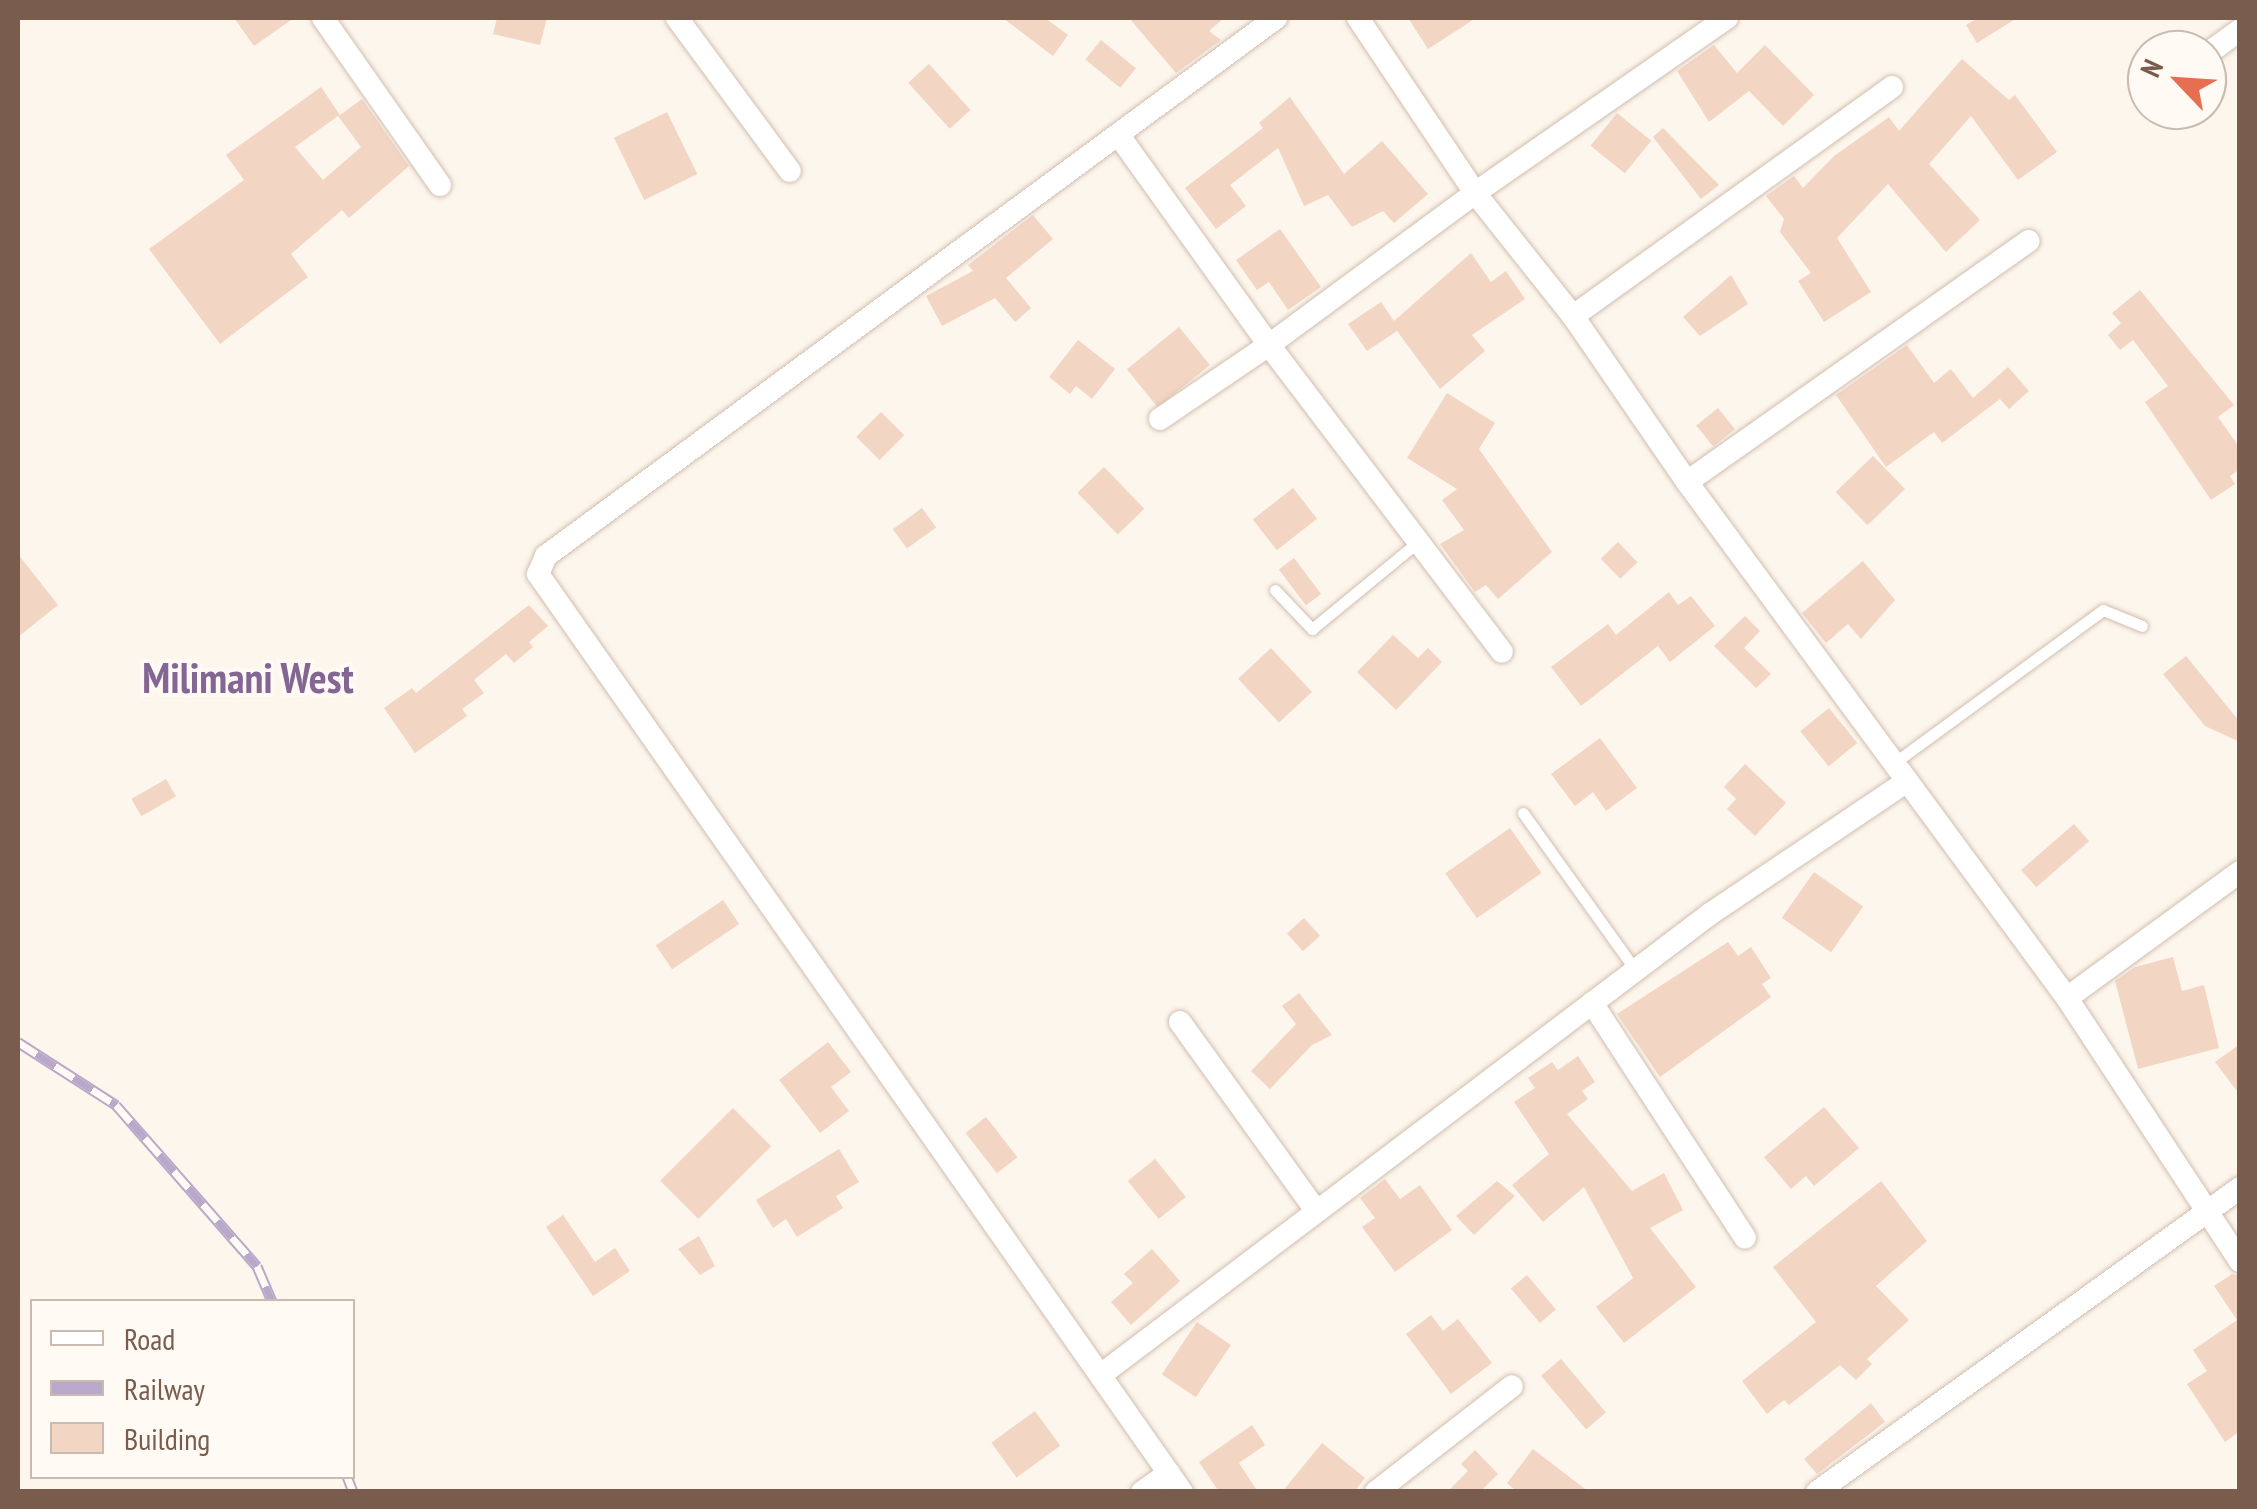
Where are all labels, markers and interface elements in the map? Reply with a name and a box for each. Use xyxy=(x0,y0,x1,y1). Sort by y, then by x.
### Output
north arrow xyxy=(2127,30,2227,130)
text: N xyxy=(2131,53,2171,83)
district label: Milimani West xyxy=(142,653,354,703)
legend xyxy=(30,1299,355,1479)
text: Road xyxy=(124,1319,175,1358)
text: Railway xyxy=(124,1369,205,1408)
text: Building xyxy=(124,1419,210,1458)

